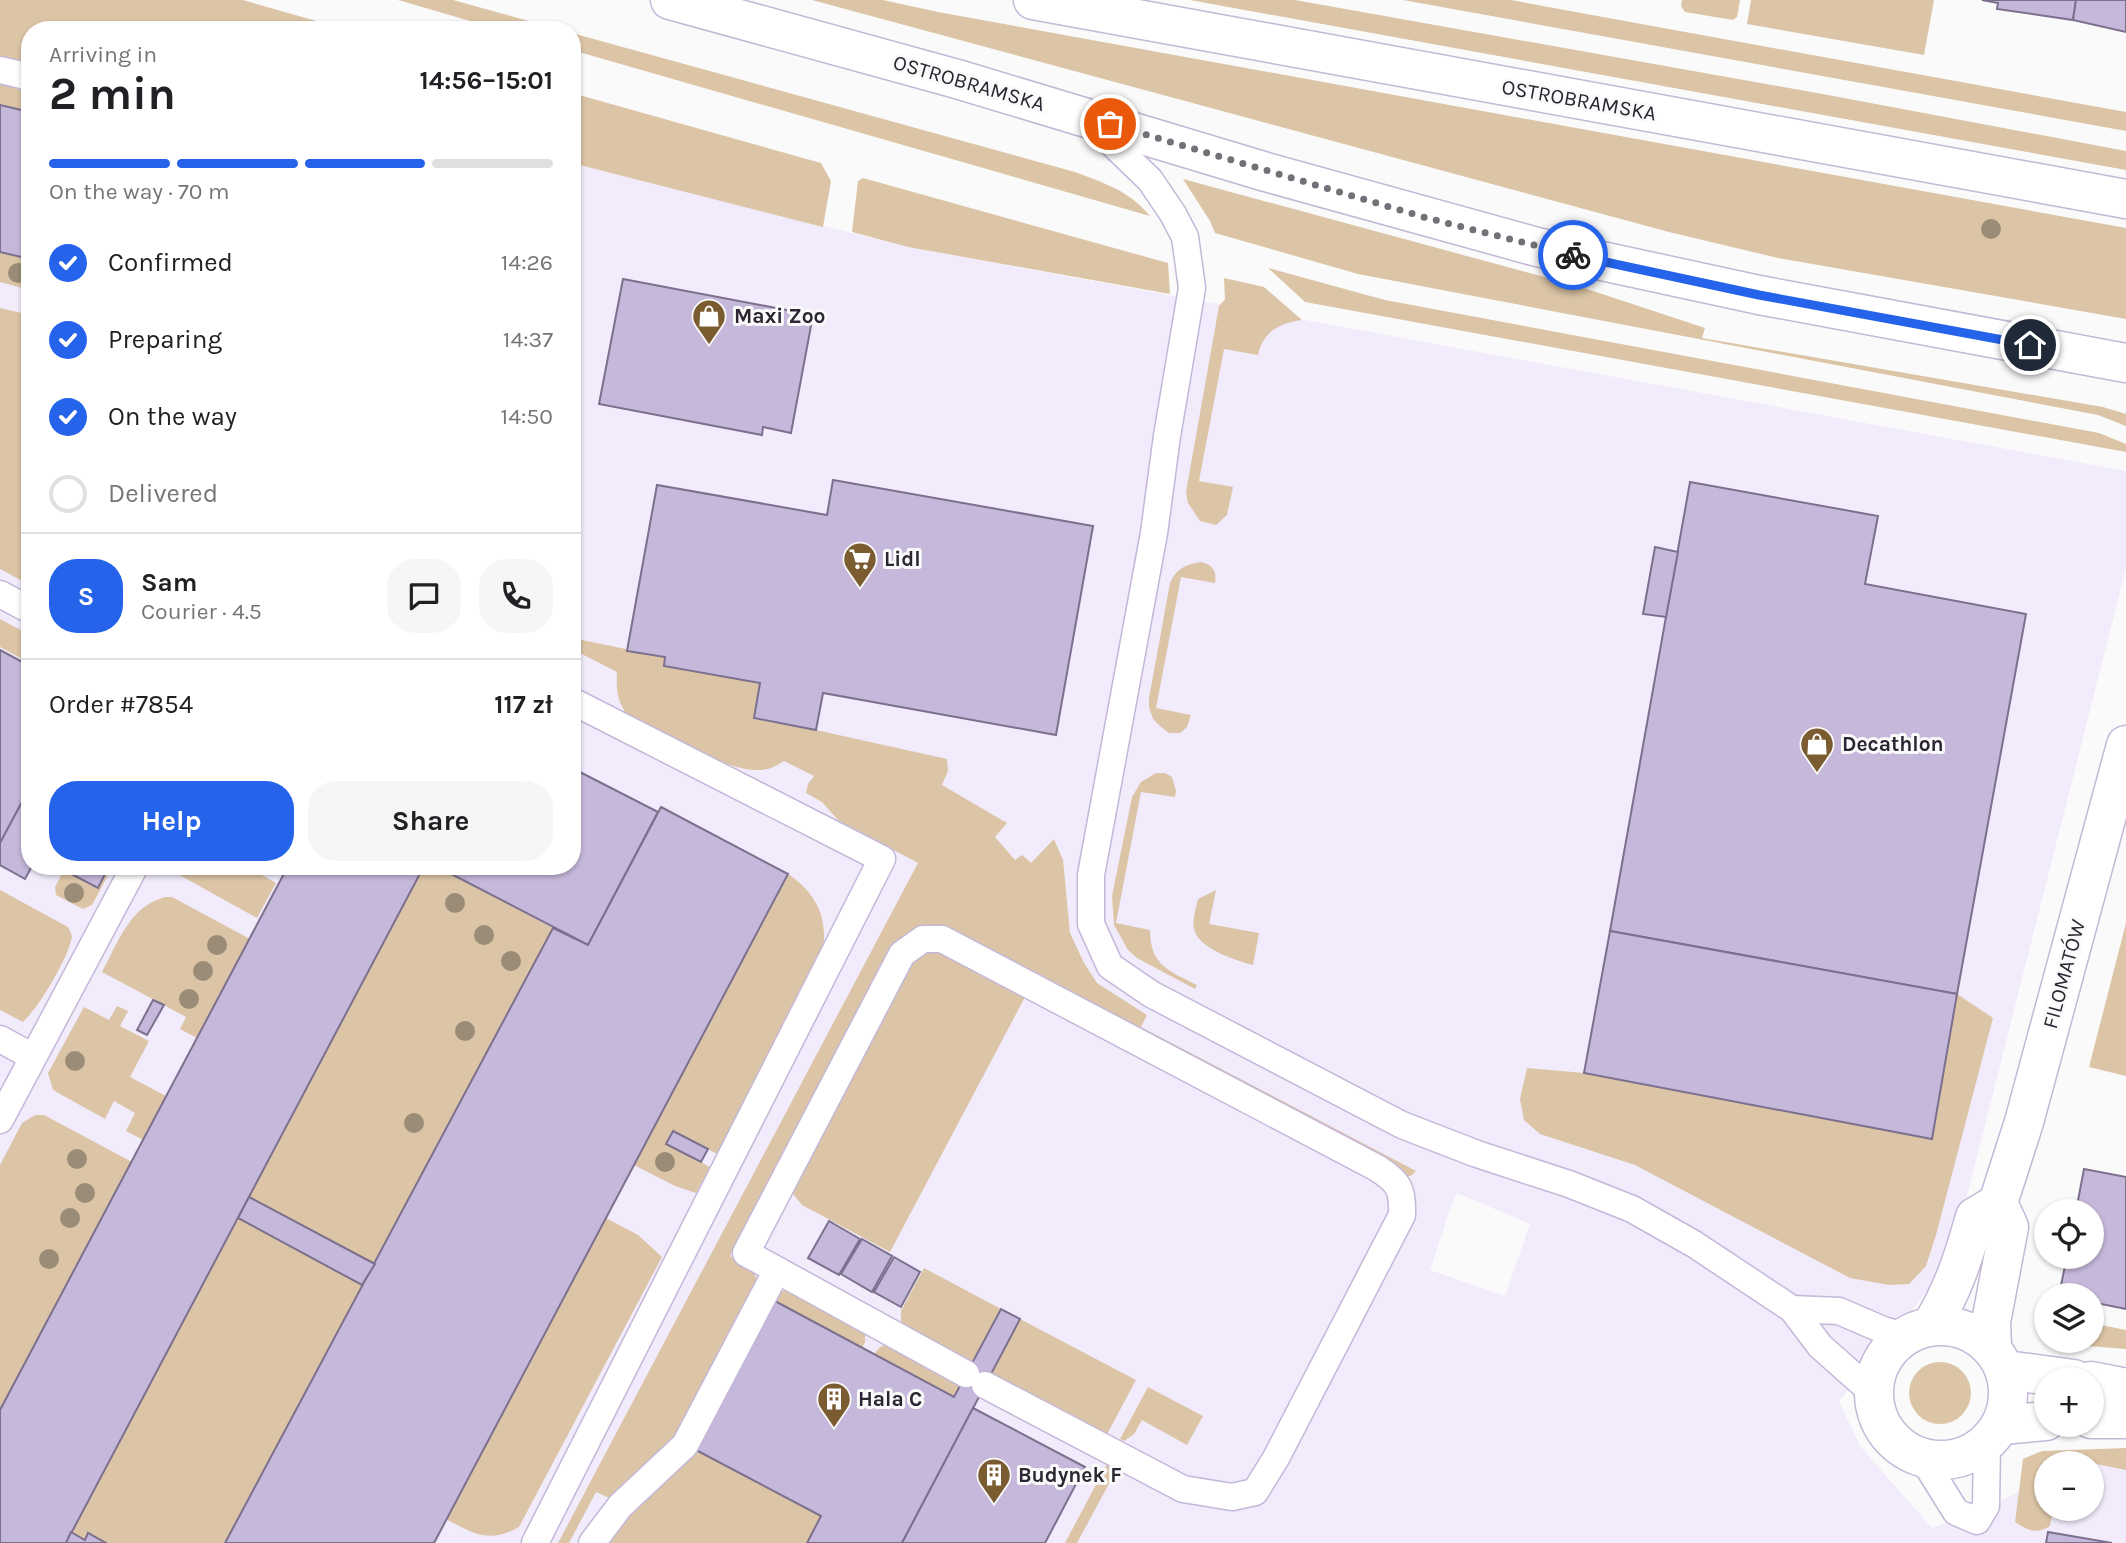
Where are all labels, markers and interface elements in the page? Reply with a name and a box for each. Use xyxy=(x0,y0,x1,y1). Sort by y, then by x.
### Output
text: Arriving in xyxy=(49,41,157,68)
street label: OSTROBRAMSKA xyxy=(890,50,1048,116)
text: 14:56–15:01 xyxy=(420,65,553,96)
text: 2 min xyxy=(49,67,176,121)
street label: OSTROBRAMSKA xyxy=(1500,75,1658,125)
pin xyxy=(1080,94,1140,154)
icon: bag xyxy=(1091,105,1129,143)
text: On the way · 70 m xyxy=(49,178,229,205)
courier xyxy=(1538,220,1608,290)
icon: bike xyxy=(1554,236,1592,274)
icon: check xyxy=(49,244,87,282)
text: Confirmed xyxy=(108,247,233,278)
text: 14:26 xyxy=(501,249,553,276)
shop icon: Maxi Zoo xyxy=(690,297,728,346)
place label: Maxi Zoo xyxy=(734,304,825,328)
pin xyxy=(2000,315,2060,375)
icon: check xyxy=(49,321,87,359)
text: Preparing xyxy=(108,324,222,355)
text: 14:37 xyxy=(503,326,553,353)
icon: home xyxy=(2011,326,2049,364)
icon: check xyxy=(49,398,87,436)
text: On the way xyxy=(108,401,237,432)
text: 14:50 xyxy=(501,403,553,430)
text: Delivered xyxy=(108,478,218,509)
supermarket icon: Lidl xyxy=(841,540,879,589)
place label: Lidl xyxy=(884,547,921,571)
button: chat xyxy=(387,559,461,633)
button: phone xyxy=(479,559,553,633)
text: Sam xyxy=(141,567,197,598)
text: S xyxy=(78,581,94,612)
text: Courier · 4.5 xyxy=(141,598,262,625)
text: Order #7854 xyxy=(49,689,193,720)
text: 117 zł xyxy=(494,689,553,720)
shop icon: Decathlon xyxy=(1798,725,1836,774)
place label: Decathlon xyxy=(1842,732,1944,756)
button: Help xyxy=(49,781,294,861)
button: Share xyxy=(308,781,553,861)
street label: FILOMATÓW xyxy=(2038,917,2090,1031)
map controls xyxy=(2034,1199,2104,1521)
button: locate xyxy=(2034,1199,2104,1269)
button: layers xyxy=(2034,1283,2104,1353)
button: + xyxy=(2034,1367,2104,1437)
building icon: Hala C xyxy=(815,1380,853,1429)
place label: Hala C xyxy=(858,1387,922,1411)
button: − xyxy=(2034,1451,2104,1521)
building icon: Budynek F xyxy=(975,1456,1013,1505)
place label: Budynek F xyxy=(1018,1463,1122,1487)

